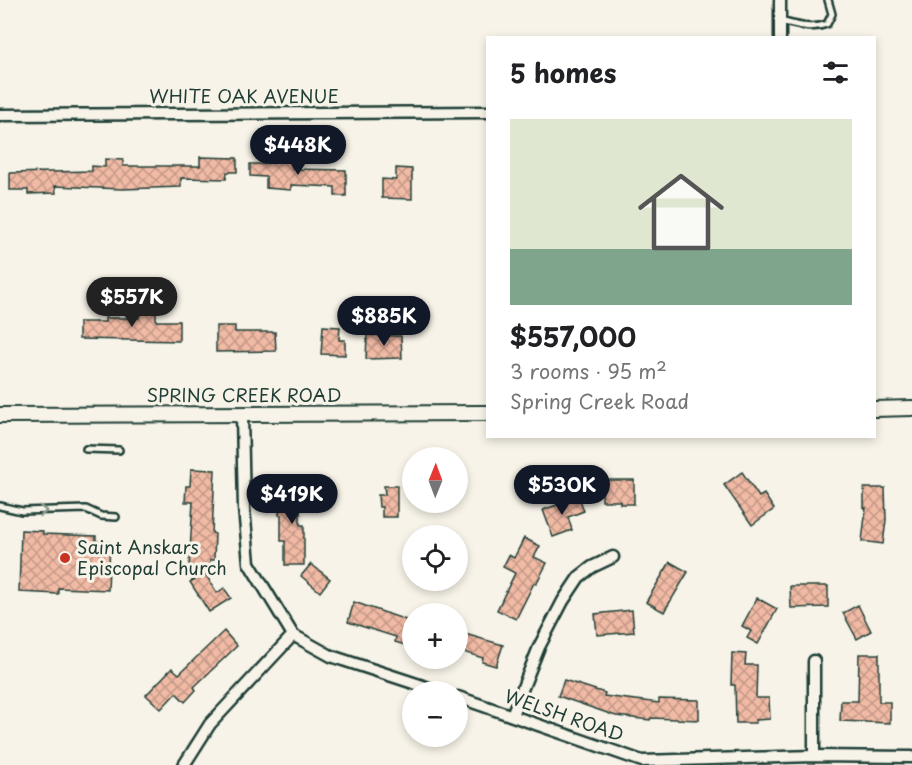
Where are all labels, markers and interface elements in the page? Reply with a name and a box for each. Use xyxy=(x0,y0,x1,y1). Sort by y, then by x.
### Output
text: 5 homes xyxy=(510,53,616,92)
icon: filters xyxy=(819,56,852,89)
street label: WHITE OAK AVENUE xyxy=(149,82,339,109)
pin: $448K xyxy=(256,125,340,176)
text: $448K xyxy=(264,129,332,159)
icon: home xyxy=(627,158,735,266)
pin: $557K xyxy=(90,277,174,328)
text: $557K xyxy=(100,281,164,311)
pin: $885K xyxy=(342,296,426,347)
text: $885K xyxy=(351,300,417,330)
text: $557,000 xyxy=(510,317,636,356)
text: 3 rooms · 95 m² xyxy=(510,356,667,386)
street label: SPRING CREEK ROAD xyxy=(147,381,341,408)
text: Spring Creek Road xyxy=(510,386,689,416)
north arrow xyxy=(402,447,468,513)
map controls xyxy=(402,447,468,747)
pin: $530K xyxy=(520,465,604,516)
text: $530K xyxy=(528,469,596,499)
pin: $419K xyxy=(250,474,334,525)
text: $419K xyxy=(261,478,323,508)
one-way arrow xyxy=(38,505,47,517)
button: locate xyxy=(402,525,468,591)
place label: Saint Anskars Episcopal Church xyxy=(77,533,227,581)
marker: Saint Anskars Episcopal Church xyxy=(58,551,72,565)
button: + xyxy=(402,603,468,669)
button: − xyxy=(402,681,468,747)
street label: WELSH ROAD xyxy=(501,682,628,748)

